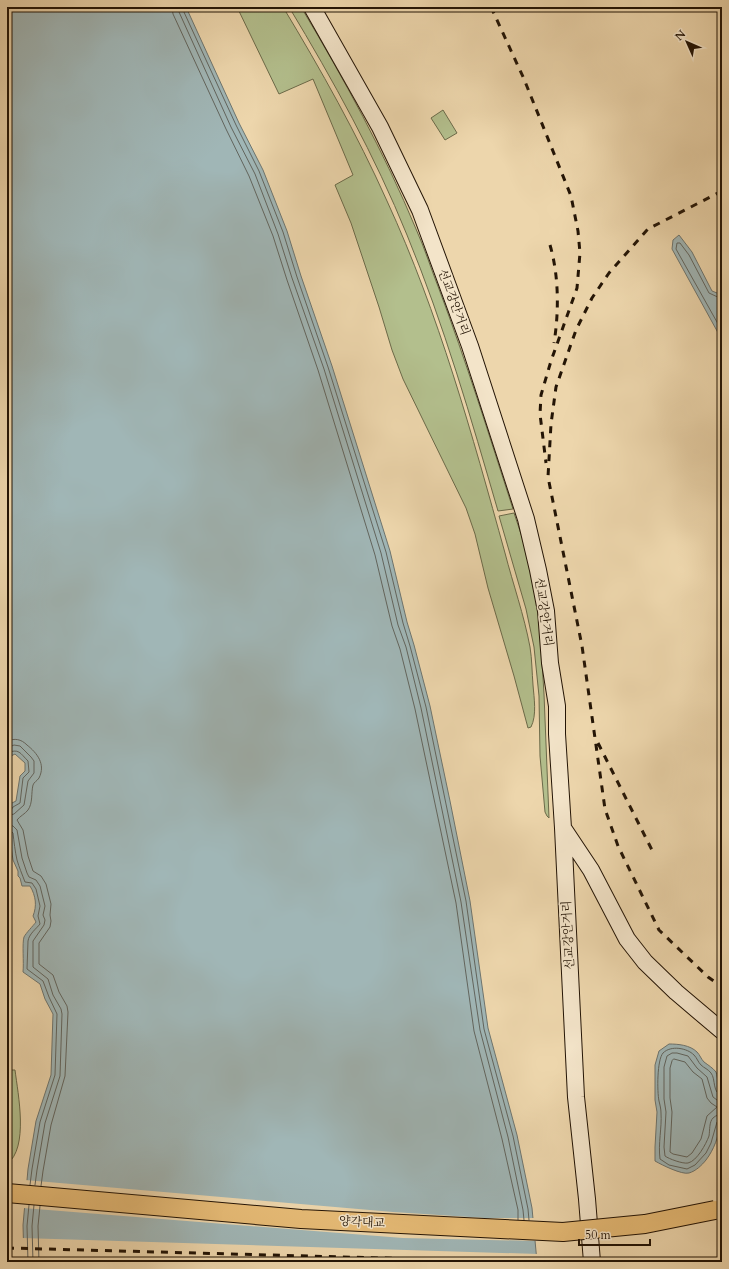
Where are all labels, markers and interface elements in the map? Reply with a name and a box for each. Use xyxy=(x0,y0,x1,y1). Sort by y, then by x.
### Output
north arrow xyxy=(667,22,707,62)
text: N xyxy=(672,26,689,44)
street label: 선교강안거리 xyxy=(435,267,473,337)
street label: 선교강안거리 xyxy=(531,576,557,648)
street label: 선교강안거리 xyxy=(558,900,578,970)
street label: 양각대교 xyxy=(338,1213,386,1231)
scale bar xyxy=(579,1221,650,1247)
text: 50 m xyxy=(585,1227,612,1243)

